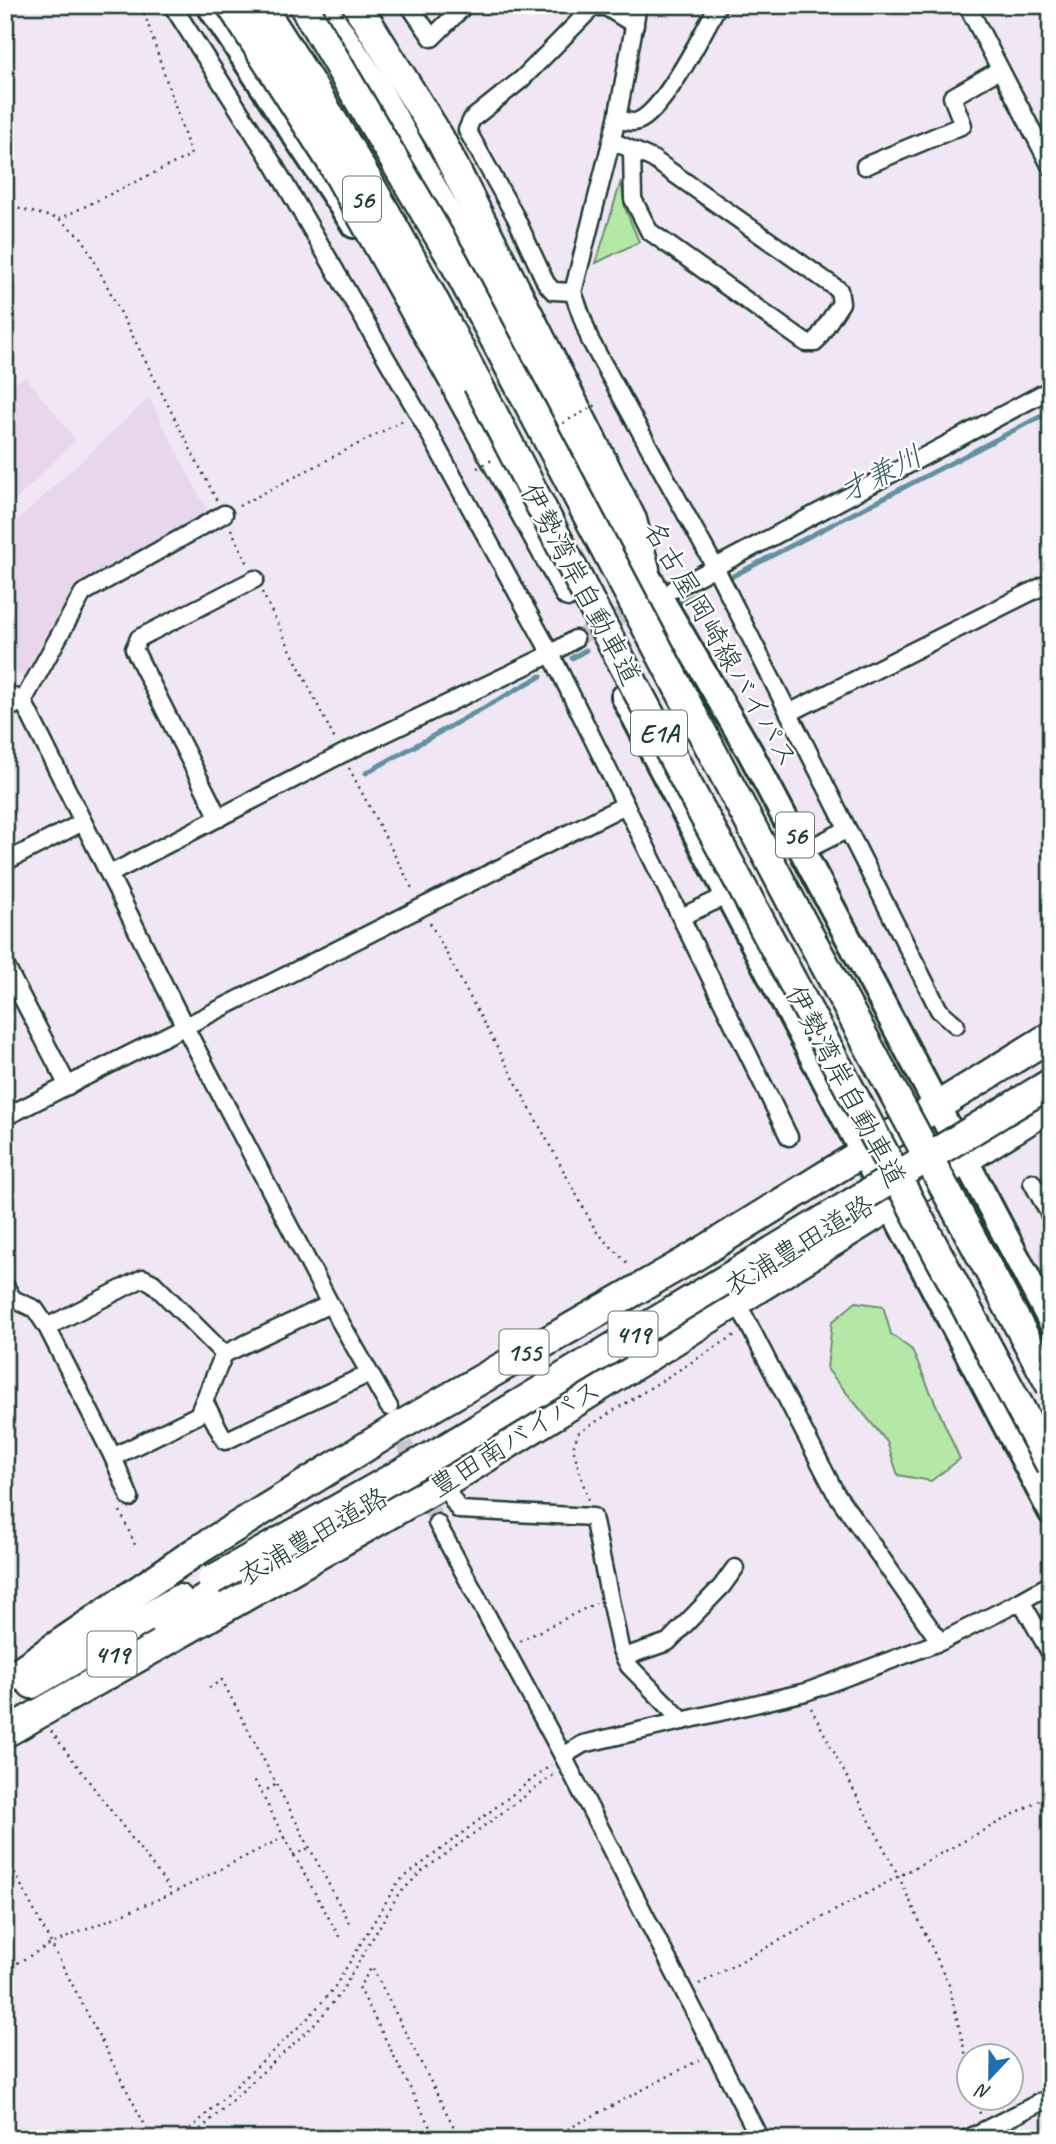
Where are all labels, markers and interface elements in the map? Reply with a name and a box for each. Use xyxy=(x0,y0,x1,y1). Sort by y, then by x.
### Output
road number: 56 xyxy=(343,176,381,222)
water label: 才兼川 xyxy=(831,437,929,511)
street label: 伊勢湾岸自動車道 xyxy=(513,477,649,691)
street label: 名古屋岡崎線バイパス xyxy=(636,514,806,774)
road number: E1A xyxy=(631,710,687,755)
road number: 56 xyxy=(776,813,814,858)
street label: 伊勢湾岸自動車道 xyxy=(778,979,914,1193)
street label: 衣浦豊田道路 xyxy=(718,1187,880,1303)
road number: 419 xyxy=(608,1312,658,1357)
road number: 155 xyxy=(500,1330,548,1374)
street label: 豊田南バイパス xyxy=(423,1371,607,1505)
street label: 衣浦豊田道路 xyxy=(231,1479,395,1593)
road number: 419 xyxy=(88,1632,136,1676)
north arrow xyxy=(954,2042,1024,2112)
text: N xyxy=(971,2077,994,2105)

